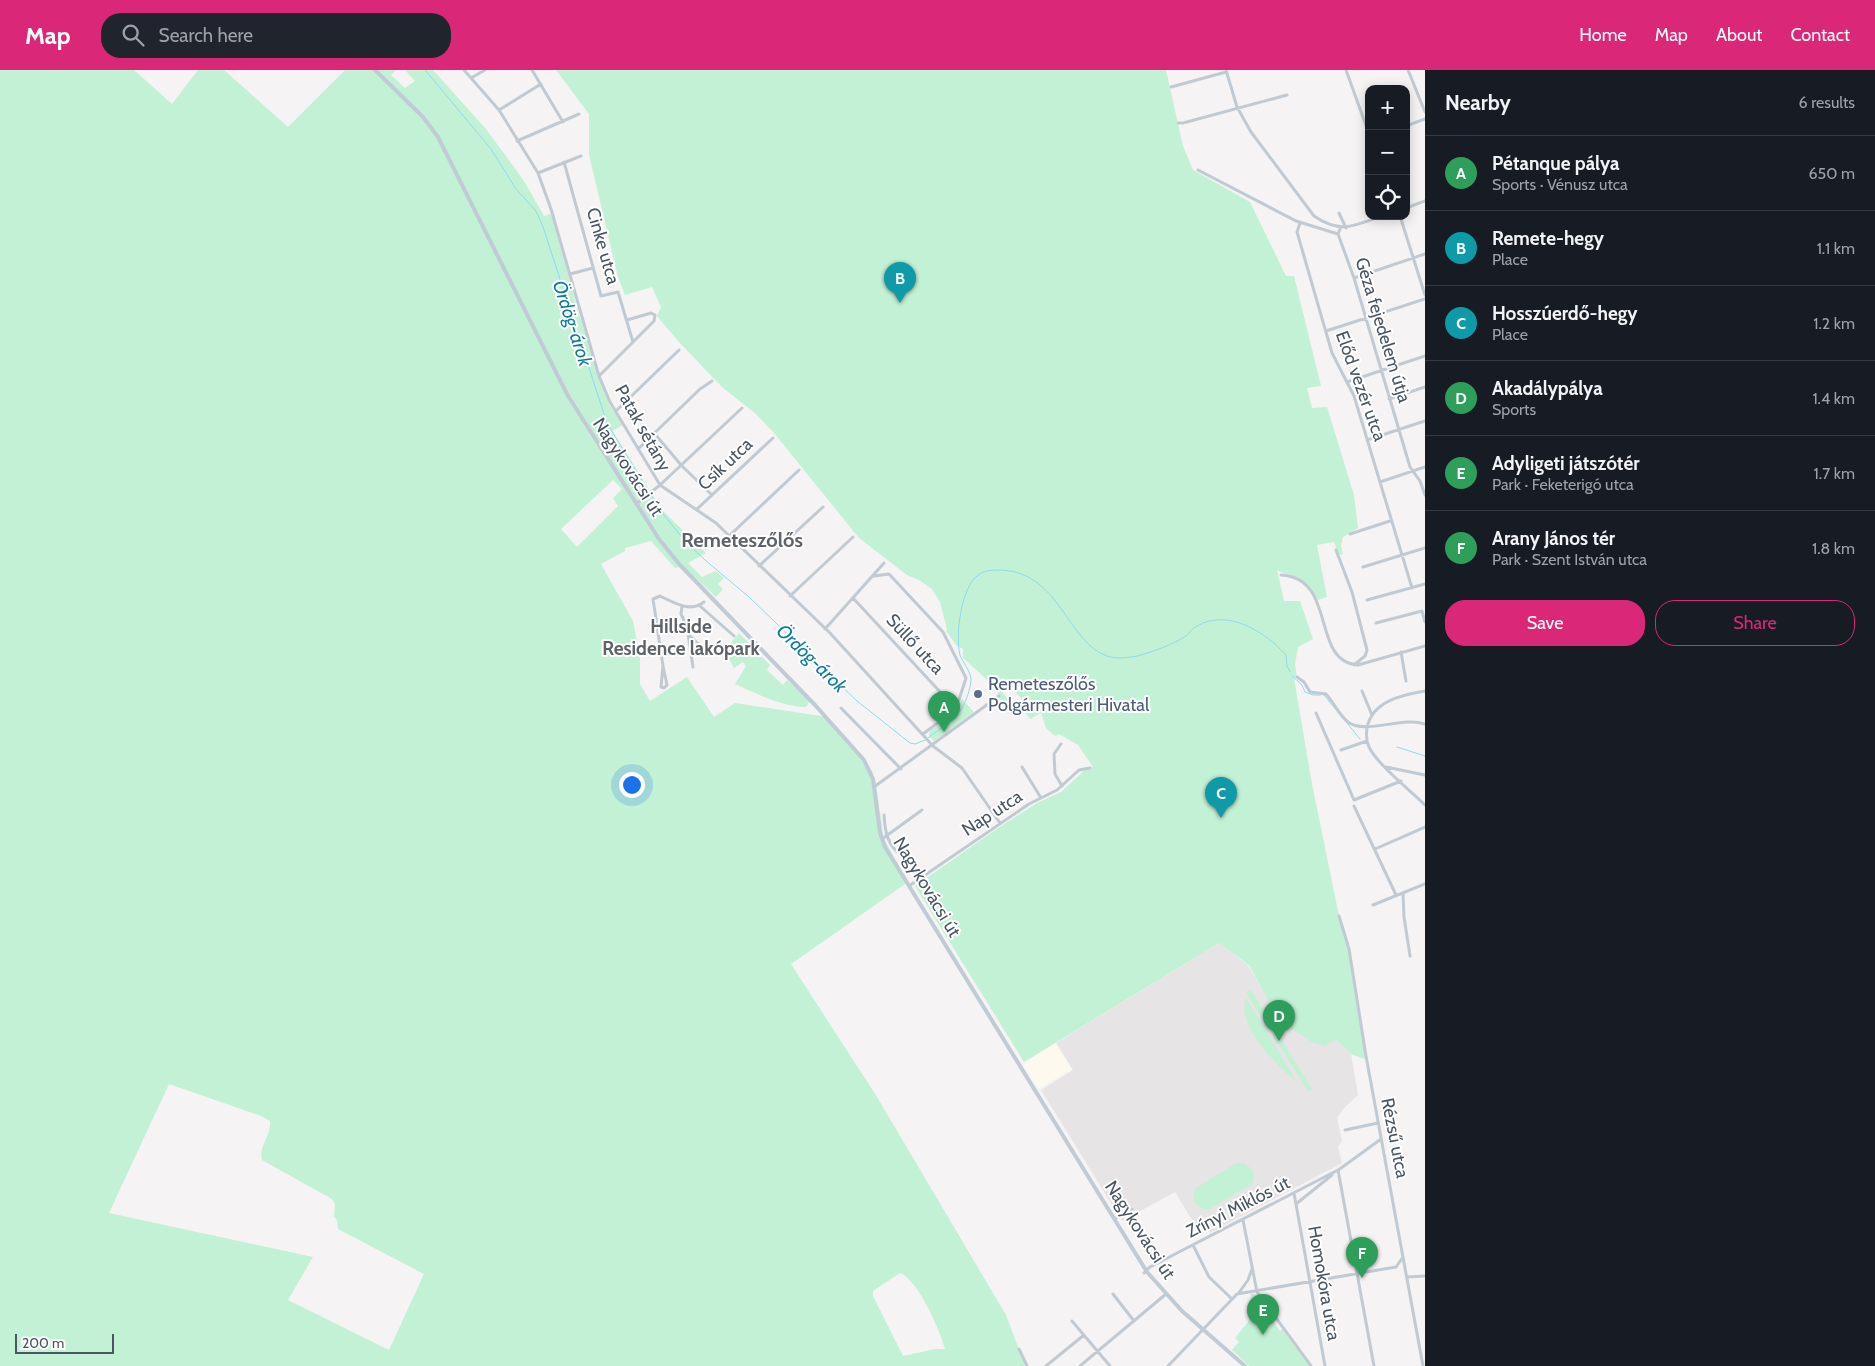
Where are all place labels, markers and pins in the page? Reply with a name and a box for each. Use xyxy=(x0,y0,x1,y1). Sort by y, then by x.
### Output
pin: B xyxy=(884,262,916,303)
place label: Remeteszőlős Polgármesteri Hivatal xyxy=(988,673,1150,716)
marker: Remeteszőlős Polgármesteri Hivatal xyxy=(972,688,984,700)
pin: A xyxy=(928,691,960,732)
pin: C xyxy=(1205,777,1237,818)
pin: D xyxy=(1263,1000,1295,1041)
pin: F xyxy=(1346,1237,1378,1278)
pin: E xyxy=(1247,1294,1279,1335)

